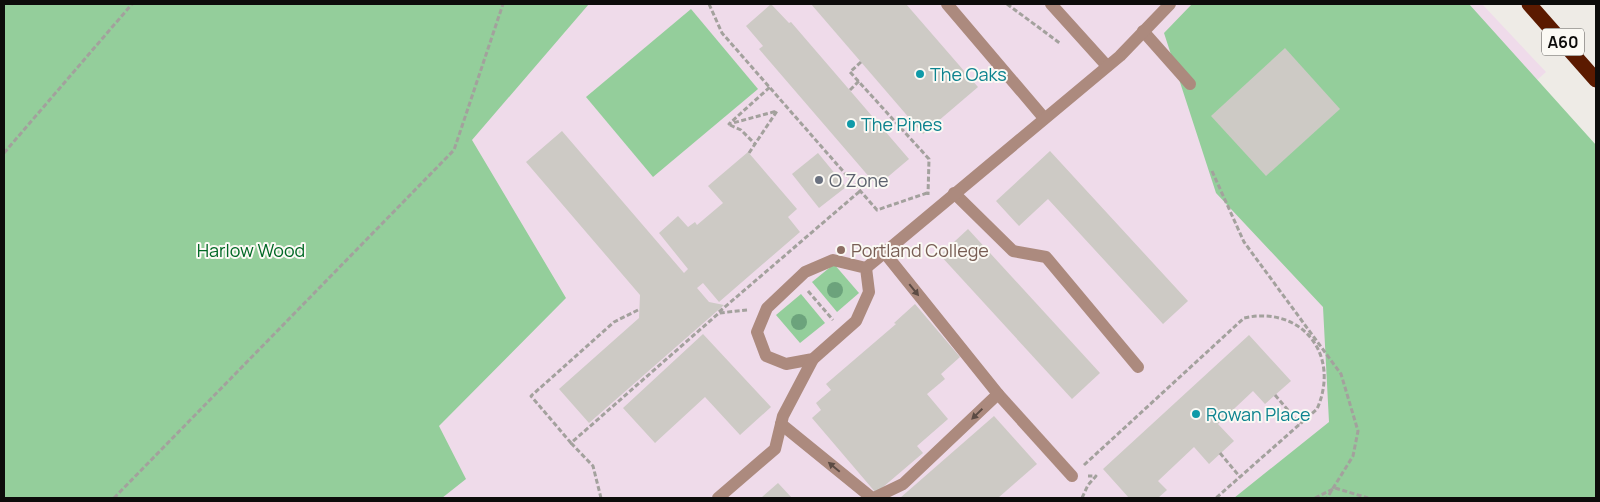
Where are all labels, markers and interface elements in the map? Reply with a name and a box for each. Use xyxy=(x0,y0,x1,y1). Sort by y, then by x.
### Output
road number: A60 xyxy=(1542,28,1584,56)
place label: The Oaks xyxy=(930,62,1007,86)
marker: The Oaks xyxy=(914,68,926,80)
place label: The Pines xyxy=(861,112,942,136)
marker: The Pines xyxy=(845,118,857,130)
place label: O Zone xyxy=(829,168,888,192)
marker: O Zone xyxy=(813,174,825,186)
park label: Harlow Wood xyxy=(197,238,305,262)
place label: Portland College xyxy=(851,238,989,262)
marker: Portland College xyxy=(835,244,847,256)
one-way arrow xyxy=(909,283,920,296)
place label: Rowan Place xyxy=(1206,402,1311,426)
one-way arrow xyxy=(972,408,984,420)
marker: Rowan Place xyxy=(1190,408,1202,420)
one-way arrow xyxy=(828,462,841,473)

